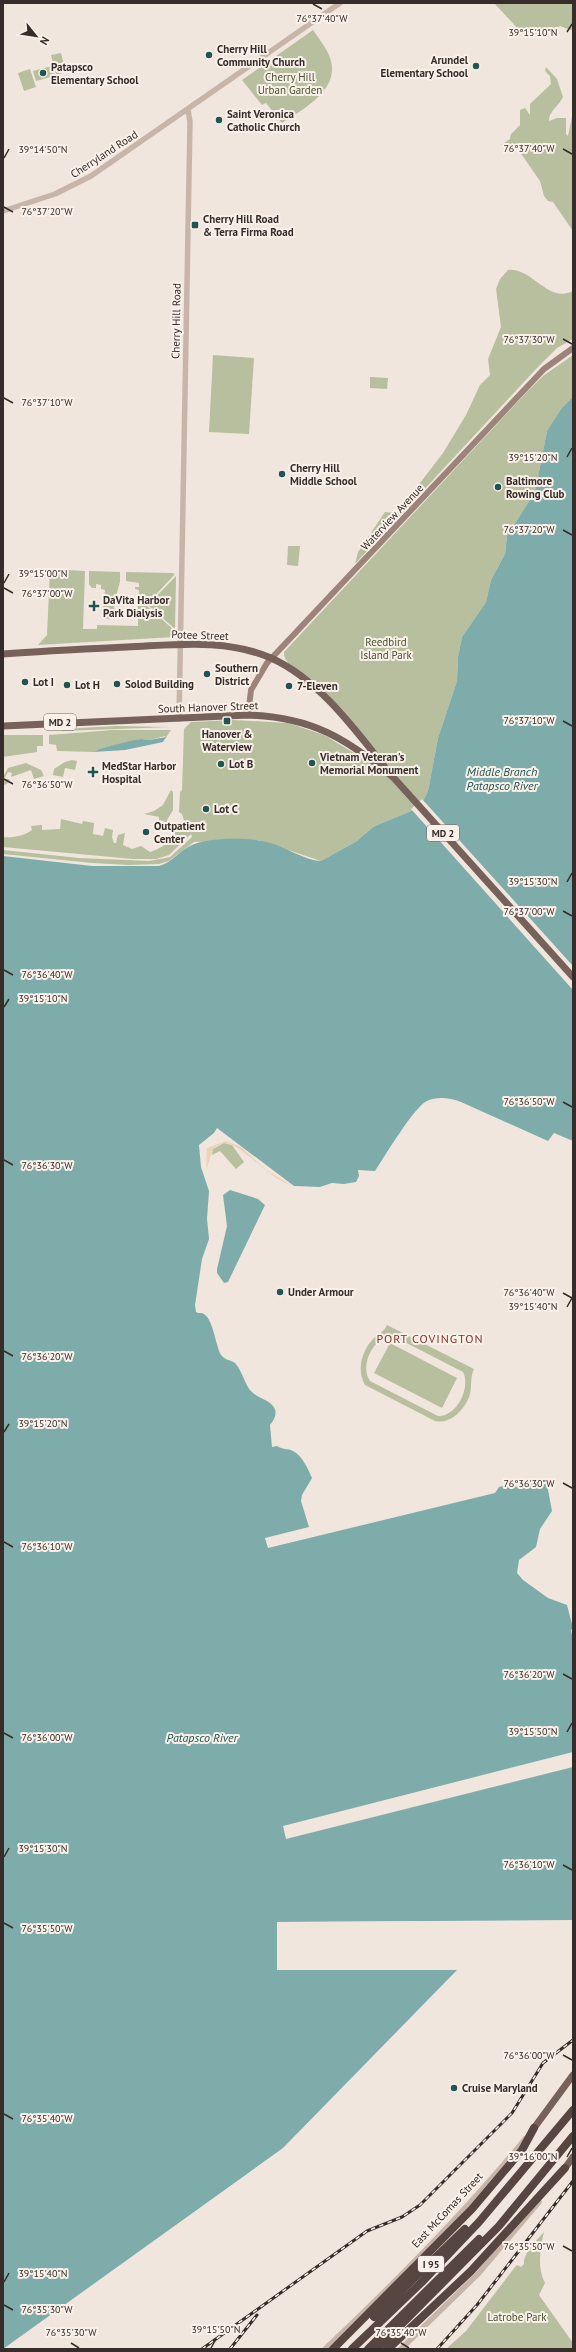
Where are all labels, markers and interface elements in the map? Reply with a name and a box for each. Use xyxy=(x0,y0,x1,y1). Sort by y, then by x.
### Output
text: 76°37'40"W xyxy=(296,12,348,25)
north arrow xyxy=(16,16,56,56)
text: 39°15'10"N xyxy=(508,26,558,39)
text: N xyxy=(37,34,53,48)
place label: Cherry Hill Community Church xyxy=(217,42,305,69)
marker: Cherry Hill Community Church xyxy=(204,50,214,60)
place label: Arundel Elementary School xyxy=(381,53,469,80)
place label: Patapsco Elementary School xyxy=(51,60,139,87)
marker: Arundel Elementary School xyxy=(471,61,481,71)
marker: Patapsco Elementary School xyxy=(38,68,48,78)
park label: Cherry Hill Urban Garden xyxy=(258,70,322,97)
place label: Saint Veronica Catholic Church xyxy=(227,107,300,134)
marker: Saint Veronica Catholic Church xyxy=(214,115,224,125)
street label: Cherryland Road xyxy=(68,127,140,181)
text: 76°37'40"W xyxy=(503,142,555,155)
text: 39°14'50"N xyxy=(18,143,68,156)
text: 76°37'20"W xyxy=(21,205,73,218)
place label: Cherry Hill Road & Terra Firma Road xyxy=(203,212,294,239)
marker: Cherry Hill Road & Terra Firma Road xyxy=(190,220,200,230)
street label: Cherry Hill Road xyxy=(168,283,184,359)
text: 76°37'30"W xyxy=(503,333,555,346)
text: 76°37'10"W xyxy=(21,396,73,409)
text: 39°15'20"N xyxy=(508,451,558,464)
place label: Cherry Hill Middle School xyxy=(290,461,358,488)
marker: Cherry Hill Middle School xyxy=(277,469,287,479)
place label: Baltimore Rowing Club xyxy=(506,474,565,501)
street label: Waterview Avenue xyxy=(358,481,427,553)
marker: Baltimore Rowing Club xyxy=(493,482,503,492)
text: 76°37'20"W xyxy=(503,523,555,536)
text: 39°15'00"N xyxy=(18,567,68,580)
text: 76°37'00"W xyxy=(21,587,73,600)
place label: DaVita Harbor Park Dialysis xyxy=(103,593,170,620)
marker: DaVita Harbor Park Dialysis xyxy=(88,600,100,612)
street label: Potee Street xyxy=(171,627,229,643)
park label: Reedbird Island Park xyxy=(360,635,413,662)
place label: Southern District xyxy=(215,661,258,688)
marker: Southern District xyxy=(202,669,212,679)
place label: Lot I xyxy=(33,675,54,689)
marker: Lot I xyxy=(20,677,30,687)
place label: Solod Building xyxy=(125,677,194,691)
place label: Lot H xyxy=(75,678,100,692)
marker: Solod Building xyxy=(112,679,122,689)
place label: 7-Eleven xyxy=(297,679,338,693)
marker: Lot H xyxy=(62,680,72,690)
marker: 7-Eleven xyxy=(284,681,294,691)
street label: South Hanover Street xyxy=(158,698,259,716)
road number: MD 2 xyxy=(44,714,76,730)
text: 76°37'10"W xyxy=(503,714,555,727)
marker: Hanover & Waterview xyxy=(222,716,232,726)
place label: Hanover & Waterview xyxy=(202,727,253,754)
place label: Vietnam Veteran's Memorial Monument xyxy=(319,750,419,777)
place label: Lot B xyxy=(229,757,254,771)
marker: Vietnam Veteran's Memorial Monument xyxy=(307,758,317,768)
place label: MedStar Harbor Hospital xyxy=(102,759,176,786)
marker: Lot B xyxy=(216,759,226,769)
water label: Middle Branch Patapsco River xyxy=(467,764,539,793)
marker: MedStar Harbor Hospital xyxy=(87,766,99,778)
text: 76°36'50"W xyxy=(21,778,73,791)
place label: Lot C xyxy=(214,802,238,816)
marker: Lot C xyxy=(201,804,211,814)
place label: Outpatient Center xyxy=(154,819,205,846)
road number: MD 2 xyxy=(427,825,459,841)
marker: Outpatient Center xyxy=(141,827,151,837)
text: 39°15'30"N xyxy=(508,875,558,888)
text: 76°37'00"W xyxy=(503,905,555,918)
text: 76°36'40"W xyxy=(21,968,73,981)
text: 39°15'10"N xyxy=(18,992,68,1005)
text: 76°36'50"W xyxy=(503,1095,555,1108)
text: 76°36'30"W xyxy=(21,1159,73,1172)
place label: Under Armour xyxy=(288,1285,354,1299)
text: 76°36'40"W xyxy=(503,1286,555,1299)
marker: Under Armour xyxy=(275,1287,285,1297)
text: 39°15'40"N xyxy=(508,1300,558,1313)
district label: PORT COVINGTON xyxy=(376,1331,484,1346)
text: 76°36'20"W xyxy=(21,1350,73,1363)
text: 39°15'20"N xyxy=(18,1417,68,1430)
text: 76°36'30"W xyxy=(503,1477,555,1490)
text: 76°36'10"W xyxy=(21,1540,73,1553)
text: 76°36'20"W xyxy=(503,1668,555,1681)
text: 39°15'50"N xyxy=(508,1725,558,1738)
water label: Patapsco River xyxy=(167,1730,239,1745)
text: 76°36'00"W xyxy=(21,1731,73,1744)
text: 39°15'30"N xyxy=(18,1842,68,1855)
text: 76°36'10"W xyxy=(503,1858,555,1871)
text: 76°35'50"W xyxy=(21,1922,73,1935)
text: 76°36'00"W xyxy=(503,2049,555,2062)
place label: Cruise Maryland xyxy=(462,2081,538,2095)
marker: Cruise Maryland xyxy=(449,2083,459,2093)
text: 76°35'40"W xyxy=(21,2112,73,2125)
text: 39°16'00"N xyxy=(508,2150,558,2163)
street label: East McComas Street xyxy=(408,2169,486,2251)
text: 76°35'50"W xyxy=(503,2240,555,2253)
road number: I 95 xyxy=(418,2256,444,2272)
text: 39°15'40"N xyxy=(18,2267,68,2280)
text: 76°35'30"W xyxy=(21,2303,73,2316)
park label: Latrobe Park xyxy=(488,2310,547,2324)
text: 39°15'50"N xyxy=(191,2323,241,2336)
text: 76°35'30"W xyxy=(45,2326,97,2339)
text: 76°35'40"W xyxy=(375,2326,427,2339)

